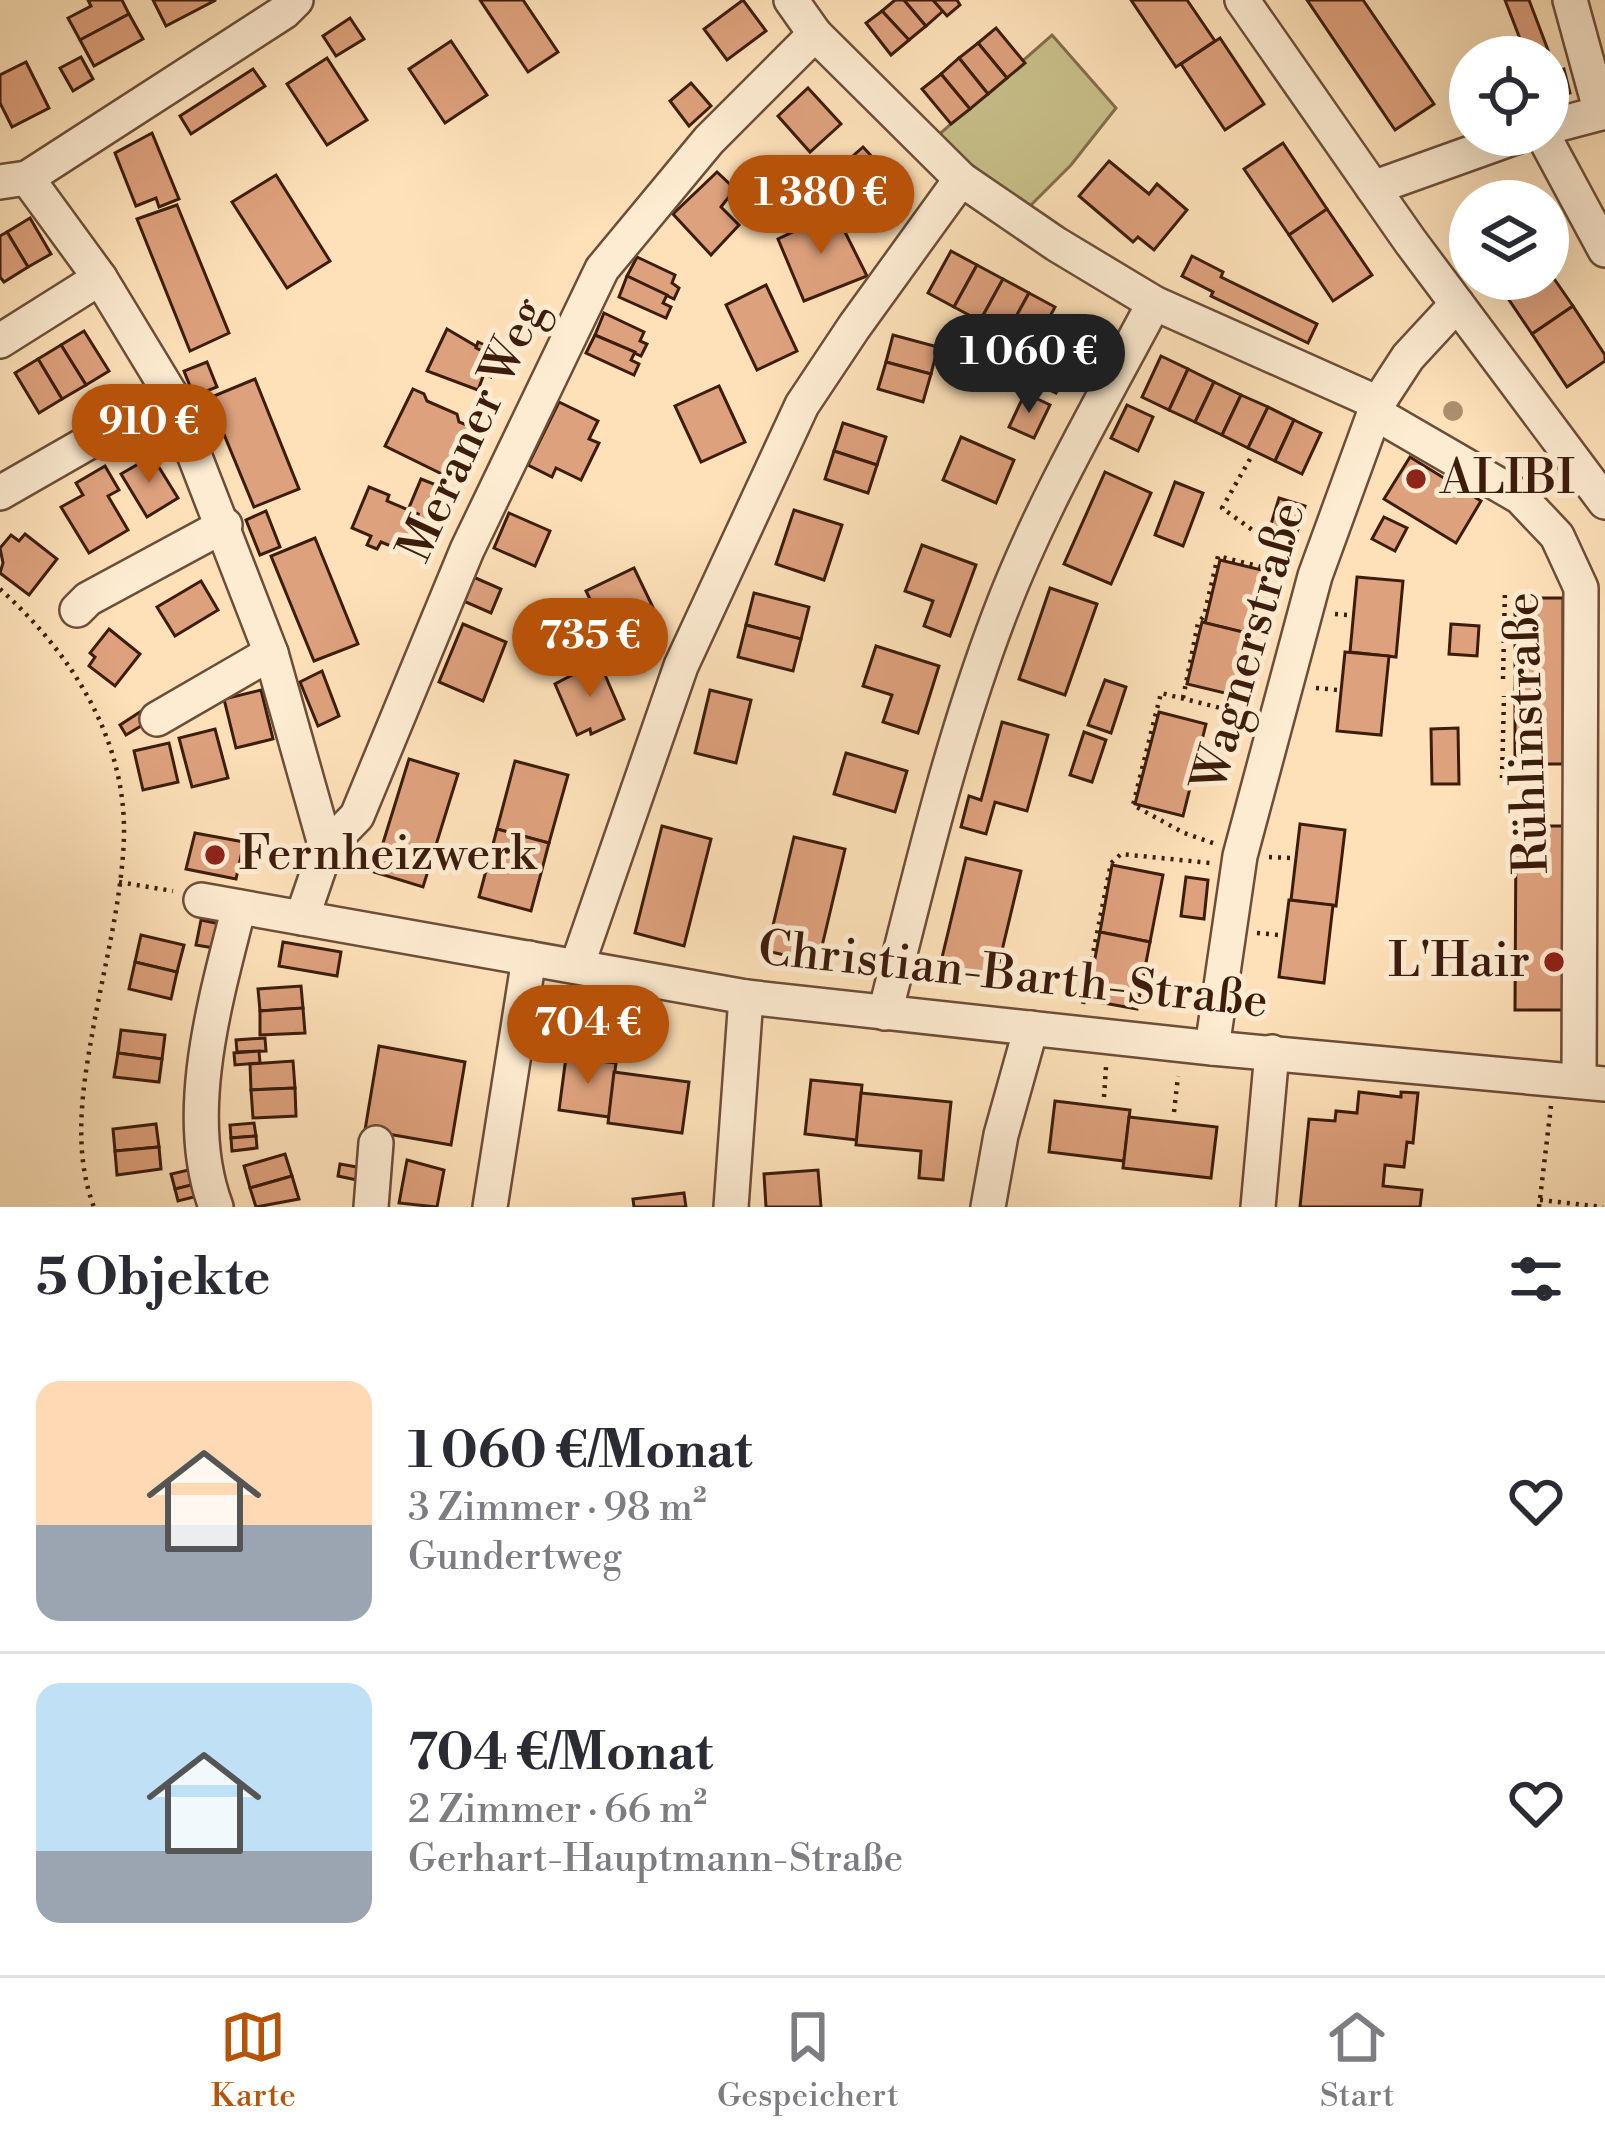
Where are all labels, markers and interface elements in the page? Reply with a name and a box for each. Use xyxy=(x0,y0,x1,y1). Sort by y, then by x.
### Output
map controls xyxy=(1449,36,1569,300)
button: locate xyxy=(1449,36,1569,156)
pin: 1 380 € xyxy=(710,155,932,257)
text: 1 380 € xyxy=(754,169,888,218)
button: layers xyxy=(1449,180,1569,300)
street label: Meraner Weg xyxy=(386,288,560,572)
pin: 1 060 € xyxy=(918,314,1140,416)
text: 1 060 € xyxy=(960,328,1098,377)
pin: 910 € xyxy=(65,384,233,486)
text: 910 € xyxy=(99,398,199,447)
place label: ALIBI xyxy=(1439,449,1575,509)
marker: ALIBI xyxy=(1403,466,1429,492)
street label: Wagnerstraße xyxy=(1180,496,1320,800)
street label: Rühlinstraße xyxy=(1493,591,1563,875)
pin: 735 € xyxy=(506,598,674,700)
text: 735 € xyxy=(539,612,641,661)
place label: Fernheizwerk xyxy=(239,825,539,885)
marker: Fernheizwerk xyxy=(202,842,228,868)
street label: Christian-Barth-Straße xyxy=(755,919,1271,1033)
place label: L'Hair xyxy=(1388,932,1530,992)
marker: L'Hair xyxy=(1541,949,1567,975)
pin: 704 € xyxy=(504,985,672,1087)
text: 704 € xyxy=(534,999,642,1048)
icon: filters xyxy=(1503,1246,1569,1312)
text: 5 Objekte xyxy=(36,1247,270,1311)
text: 1 060 €/Monat xyxy=(408,1420,752,1484)
icon: home xyxy=(132,1429,276,1573)
icon: heart xyxy=(1503,1468,1569,1534)
text: 3 Zimmer · 98 m² xyxy=(408,1484,707,1533)
text: Gundertweg xyxy=(408,1533,622,1582)
text: 704 €/Monat xyxy=(408,1722,713,1786)
icon: home xyxy=(132,1731,276,1875)
icon: heart xyxy=(1503,1770,1569,1836)
text: 2 Zimmer · 66 m² xyxy=(408,1786,707,1835)
text: Gerhart-Hauptmann-Straße xyxy=(408,1835,903,1884)
tab: Karte xyxy=(211,2004,296,2117)
tab: Gespeichert xyxy=(717,2004,899,2117)
tab: Start xyxy=(1320,2004,1394,2117)

